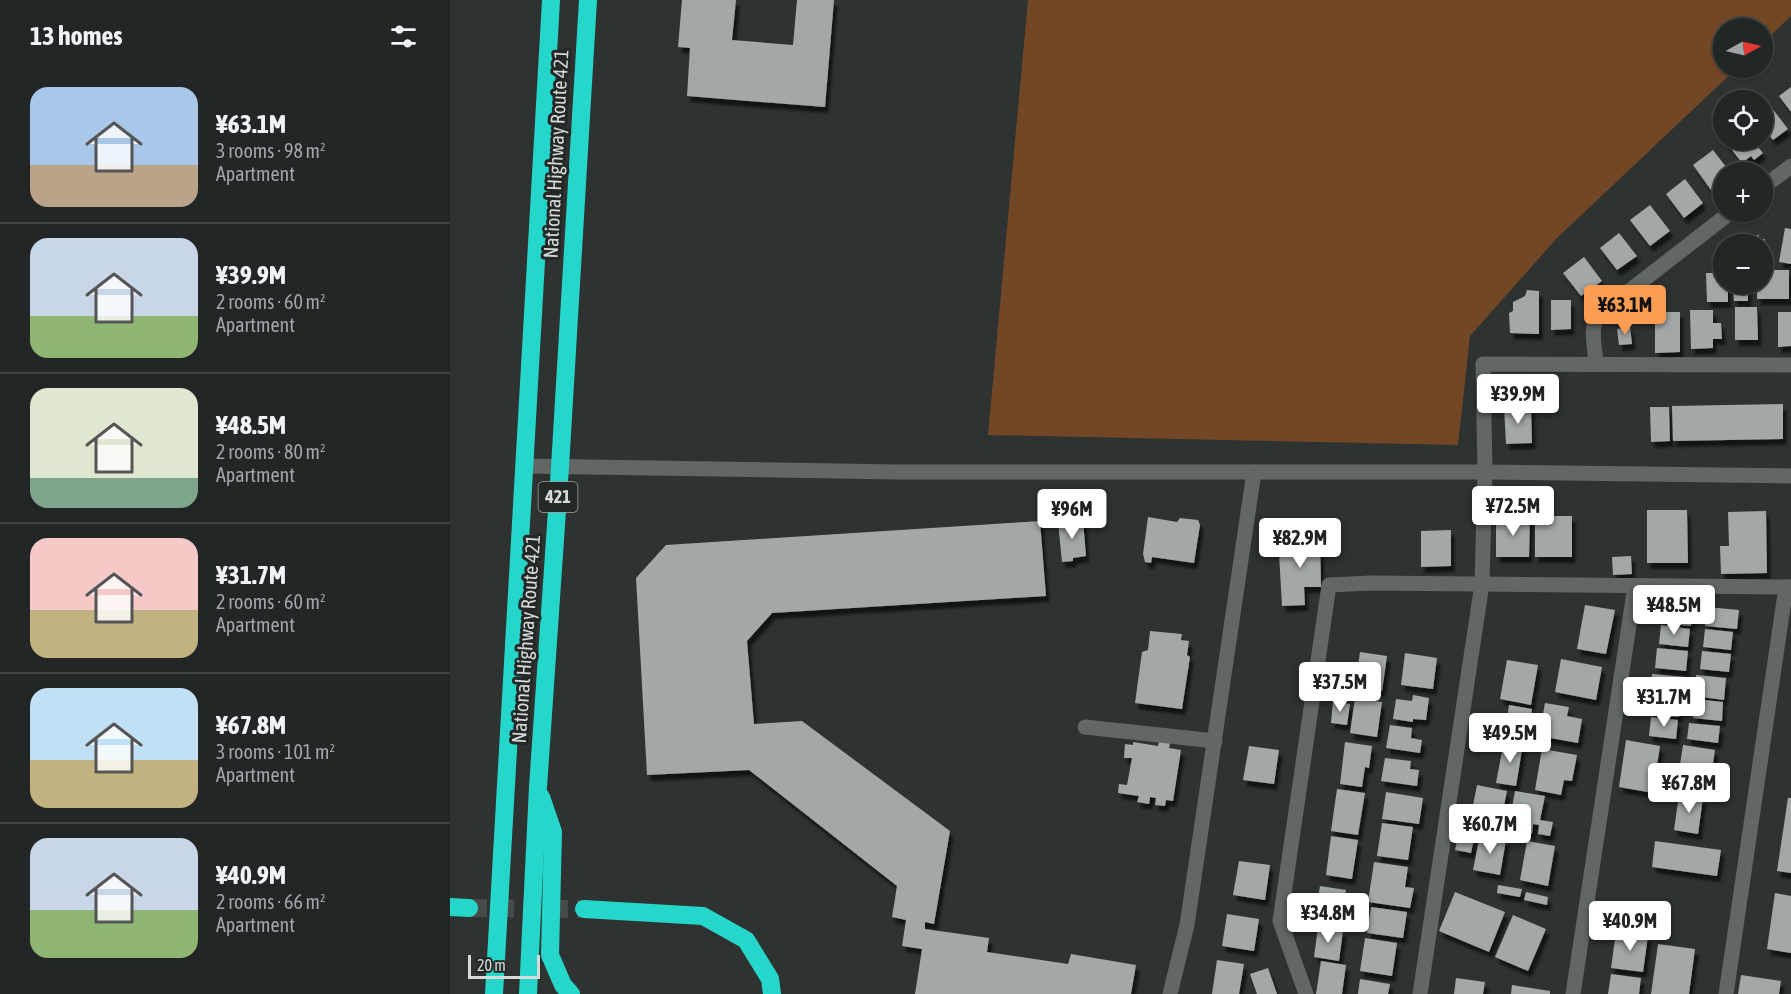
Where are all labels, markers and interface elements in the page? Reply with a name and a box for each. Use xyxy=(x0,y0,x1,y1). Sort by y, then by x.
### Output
north arrow xyxy=(1713,18,1773,78)
map controls xyxy=(1713,18,1773,294)
icon: filters xyxy=(387,20,420,53)
text: 13 homes xyxy=(30,21,123,51)
street label: National Highway Route 421 xyxy=(539,49,572,259)
button: locate xyxy=(1713,90,1773,150)
text: ¥63.1M xyxy=(216,109,286,139)
icon: home xyxy=(78,111,150,183)
text: 3 rooms · 98 m² xyxy=(216,139,326,162)
text: Apartment xyxy=(216,162,295,185)
button: + xyxy=(1713,162,1773,222)
button: − xyxy=(1713,234,1773,294)
text: ¥39.9M xyxy=(216,260,286,290)
icon: home xyxy=(78,262,150,334)
pin: ¥63.1M xyxy=(1576,285,1674,336)
text: 2 rooms · 60 m² xyxy=(216,290,326,313)
text: ¥63.1M xyxy=(1598,293,1652,316)
text: Apartment xyxy=(216,313,295,336)
pin: ¥39.9M xyxy=(1469,374,1567,425)
text: ¥39.9M xyxy=(1491,382,1545,405)
text: ¥48.5M xyxy=(216,410,286,440)
icon: home xyxy=(78,412,150,484)
text: 2 rooms · 80 m² xyxy=(216,440,326,463)
text: Apartment xyxy=(216,463,295,486)
road number: 421 xyxy=(538,482,578,512)
pin: ¥72.5M xyxy=(1464,486,1562,537)
pin: ¥96M xyxy=(1036,489,1108,540)
text: ¥72.5M xyxy=(1486,494,1540,517)
text: ¥96M xyxy=(1051,497,1093,520)
pin: ¥82.9M xyxy=(1251,518,1349,569)
text: ¥82.9M xyxy=(1273,526,1327,549)
street label: National Highway Route 421 xyxy=(507,534,544,744)
text: ¥31.7M xyxy=(216,560,286,590)
icon: home xyxy=(78,562,150,634)
pin: ¥48.5M xyxy=(1625,585,1723,636)
text: 2 rooms · 60 m² xyxy=(216,590,326,613)
text: ¥48.5M xyxy=(1647,593,1701,616)
text: Apartment xyxy=(216,613,295,636)
pin: ¥37.5M xyxy=(1291,662,1389,713)
text: ¥37.5M xyxy=(1313,670,1367,693)
pin: ¥31.7M xyxy=(1615,677,1713,728)
text: ¥31.7M xyxy=(1637,685,1691,708)
text: ¥67.8M xyxy=(216,710,286,740)
icon: home xyxy=(78,712,150,784)
pin: ¥49.5M xyxy=(1461,713,1559,764)
text: ¥49.5M xyxy=(1483,721,1537,744)
text: 3 rooms · 101 m² xyxy=(216,740,335,763)
text: Apartment xyxy=(216,763,295,786)
pin: ¥67.8M xyxy=(1640,763,1738,814)
text: ¥67.8M xyxy=(1662,771,1716,794)
pin: ¥60.7M xyxy=(1441,804,1539,855)
text: ¥60.7M xyxy=(1463,812,1517,835)
text: ¥40.9M xyxy=(216,860,286,890)
icon: home xyxy=(78,862,150,934)
text: 2 rooms · 66 m² xyxy=(216,890,326,913)
pin: ¥34.8M xyxy=(1279,893,1377,944)
text: ¥34.8M xyxy=(1301,901,1355,924)
pin: ¥40.9M xyxy=(1581,901,1679,952)
text: ¥40.9M xyxy=(1603,909,1657,932)
text: Apartment xyxy=(216,913,295,936)
scale bar xyxy=(468,952,540,980)
text: 20 m xyxy=(477,956,506,974)

